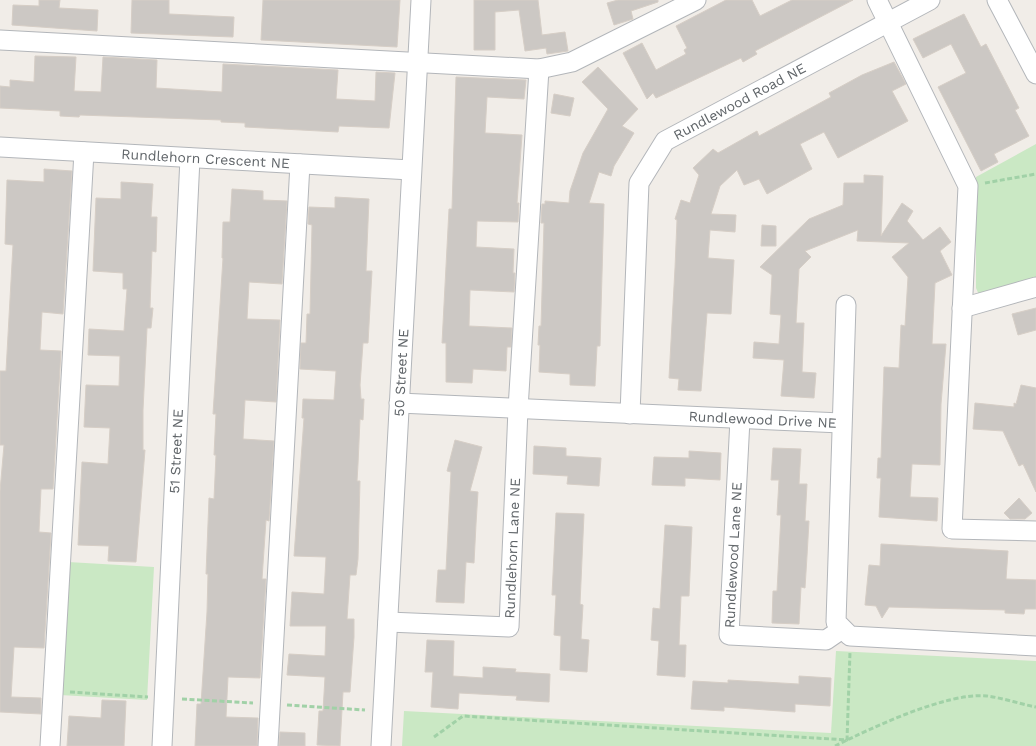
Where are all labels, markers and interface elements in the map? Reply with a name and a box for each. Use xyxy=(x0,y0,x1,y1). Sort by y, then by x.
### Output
street label: Rundlewood Road NE xyxy=(671,60,808,143)
street label: Rundlehorn Crescent NE xyxy=(121,146,290,171)
street label: 50 Street NE xyxy=(391,328,411,417)
street label: Rundlewood Drive NE xyxy=(688,408,837,431)
street label: 51 Street NE xyxy=(166,409,186,494)
street label: Rundlehorn Lane NE xyxy=(501,477,523,619)
street label: Rundlewood Lane NE xyxy=(721,481,745,628)

